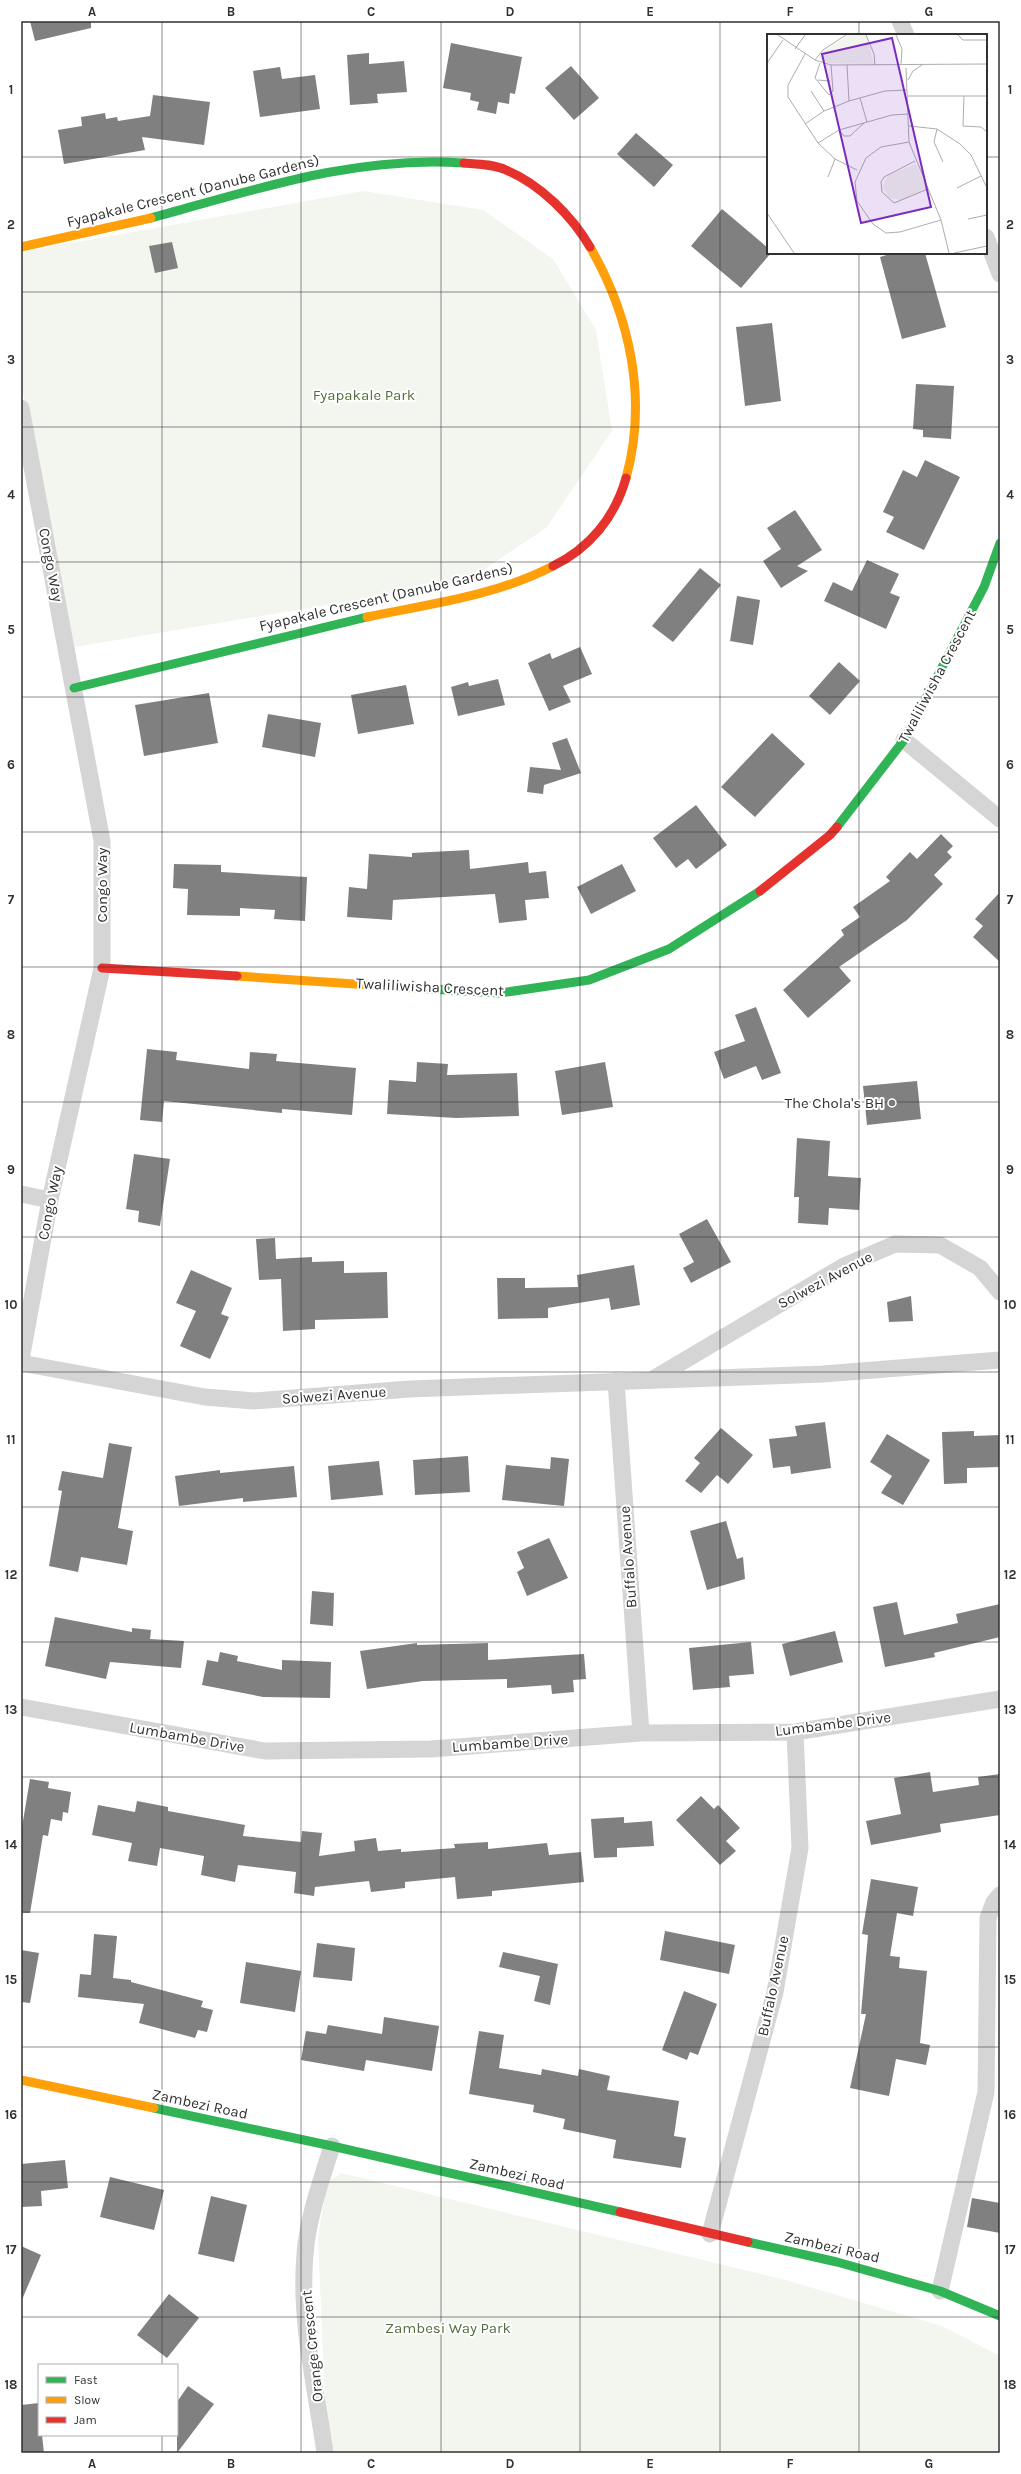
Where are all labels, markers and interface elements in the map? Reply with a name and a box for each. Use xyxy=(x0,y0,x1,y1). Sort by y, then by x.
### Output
text: A xyxy=(88,4,96,19)
text: B xyxy=(227,4,235,19)
text: C xyxy=(367,4,375,19)
text: D xyxy=(506,4,515,19)
text: E xyxy=(646,4,654,19)
text: F xyxy=(786,4,794,19)
text: G xyxy=(925,4,933,19)
inset map xyxy=(767,34,987,254)
text: 1 xyxy=(9,82,13,97)
text: 1 xyxy=(1008,82,1012,97)
street label: Fyapakale Crescent (Danube Gardens) xyxy=(65,151,321,231)
text: 2 xyxy=(7,217,15,232)
text: 2 xyxy=(1006,217,1014,232)
text: 3 xyxy=(7,352,15,367)
text: 3 xyxy=(1006,352,1014,367)
park label: Fyapakale Park xyxy=(313,386,415,404)
text: 4 xyxy=(7,487,15,502)
text: 4 xyxy=(1006,487,1014,502)
street label: Congo Way xyxy=(35,527,67,603)
street label: Fyapakale Crescent (Danube Gardens) xyxy=(257,559,515,635)
street label: Twaliliwisha Crescent xyxy=(894,606,980,746)
text: 5 xyxy=(7,622,15,637)
text: 5 xyxy=(1006,622,1014,637)
text: 6 xyxy=(7,757,15,772)
text: 6 xyxy=(1006,757,1014,772)
street label: Congo Way xyxy=(93,848,111,922)
text: 7 xyxy=(8,892,15,907)
text: 7 xyxy=(1007,892,1014,907)
street label: Twaliliwisha Crescent xyxy=(356,974,505,1000)
text: 8 xyxy=(7,1027,15,1042)
text: 8 xyxy=(1006,1027,1014,1042)
place label: The Chola's BH xyxy=(784,1094,884,1112)
marker: The Chola's BH xyxy=(887,1098,897,1108)
text: 9 xyxy=(7,1162,15,1177)
text: 9 xyxy=(1006,1162,1014,1177)
street label: Congo Way xyxy=(34,1165,66,1241)
street label: Solwezi Avenue xyxy=(775,1248,875,1312)
text: 10 xyxy=(5,1297,17,1312)
text: 10 xyxy=(1004,1297,1016,1312)
street label: Solwezi Avenue xyxy=(281,1382,387,1408)
text: 11 xyxy=(6,1432,16,1447)
text: 11 xyxy=(1005,1432,1015,1447)
street label: Buffalo Avenue xyxy=(615,1505,641,1609)
text: 12 xyxy=(5,1567,17,1582)
text: 12 xyxy=(1004,1567,1016,1582)
text: 13 xyxy=(5,1702,17,1717)
text: 13 xyxy=(1004,1702,1016,1717)
street label: Lumbambe Drive xyxy=(774,1708,892,1740)
street label: Lumbambe Drive xyxy=(128,1718,246,1756)
street label: Lumbambe Drive xyxy=(451,1730,569,1756)
text: 14 xyxy=(5,1837,17,1852)
text: 14 xyxy=(1004,1837,1016,1852)
street label: Buffalo Avenue xyxy=(754,1934,792,2038)
text: 15 xyxy=(5,1972,18,1987)
text: 15 xyxy=(1004,1972,1017,1987)
street label: Zambezi Road xyxy=(150,2085,250,2123)
text: 16 xyxy=(5,2107,17,2122)
text: 16 xyxy=(1004,2107,1016,2122)
street label: Zambezi Road xyxy=(468,2154,566,2194)
street label: Zambezi Road xyxy=(783,2227,881,2267)
text: 17 xyxy=(5,2242,17,2257)
text: 17 xyxy=(1004,2242,1016,2257)
street label: Orange Crescent xyxy=(297,2289,327,2403)
park label: Zambesi Way Park xyxy=(385,2319,511,2337)
legend xyxy=(38,2364,178,2436)
text: Fast xyxy=(74,2373,98,2387)
text: 18 xyxy=(4,2377,18,2392)
text: 18 xyxy=(1003,2377,1017,2392)
text: Slow xyxy=(74,2393,100,2407)
text: Jam xyxy=(74,2413,97,2427)
text: A xyxy=(88,2456,96,2471)
text: B xyxy=(227,2456,235,2471)
text: C xyxy=(367,2456,375,2471)
text: D xyxy=(506,2456,515,2471)
text: E xyxy=(646,2456,654,2471)
text: F xyxy=(786,2456,794,2471)
text: G xyxy=(925,2456,933,2471)

